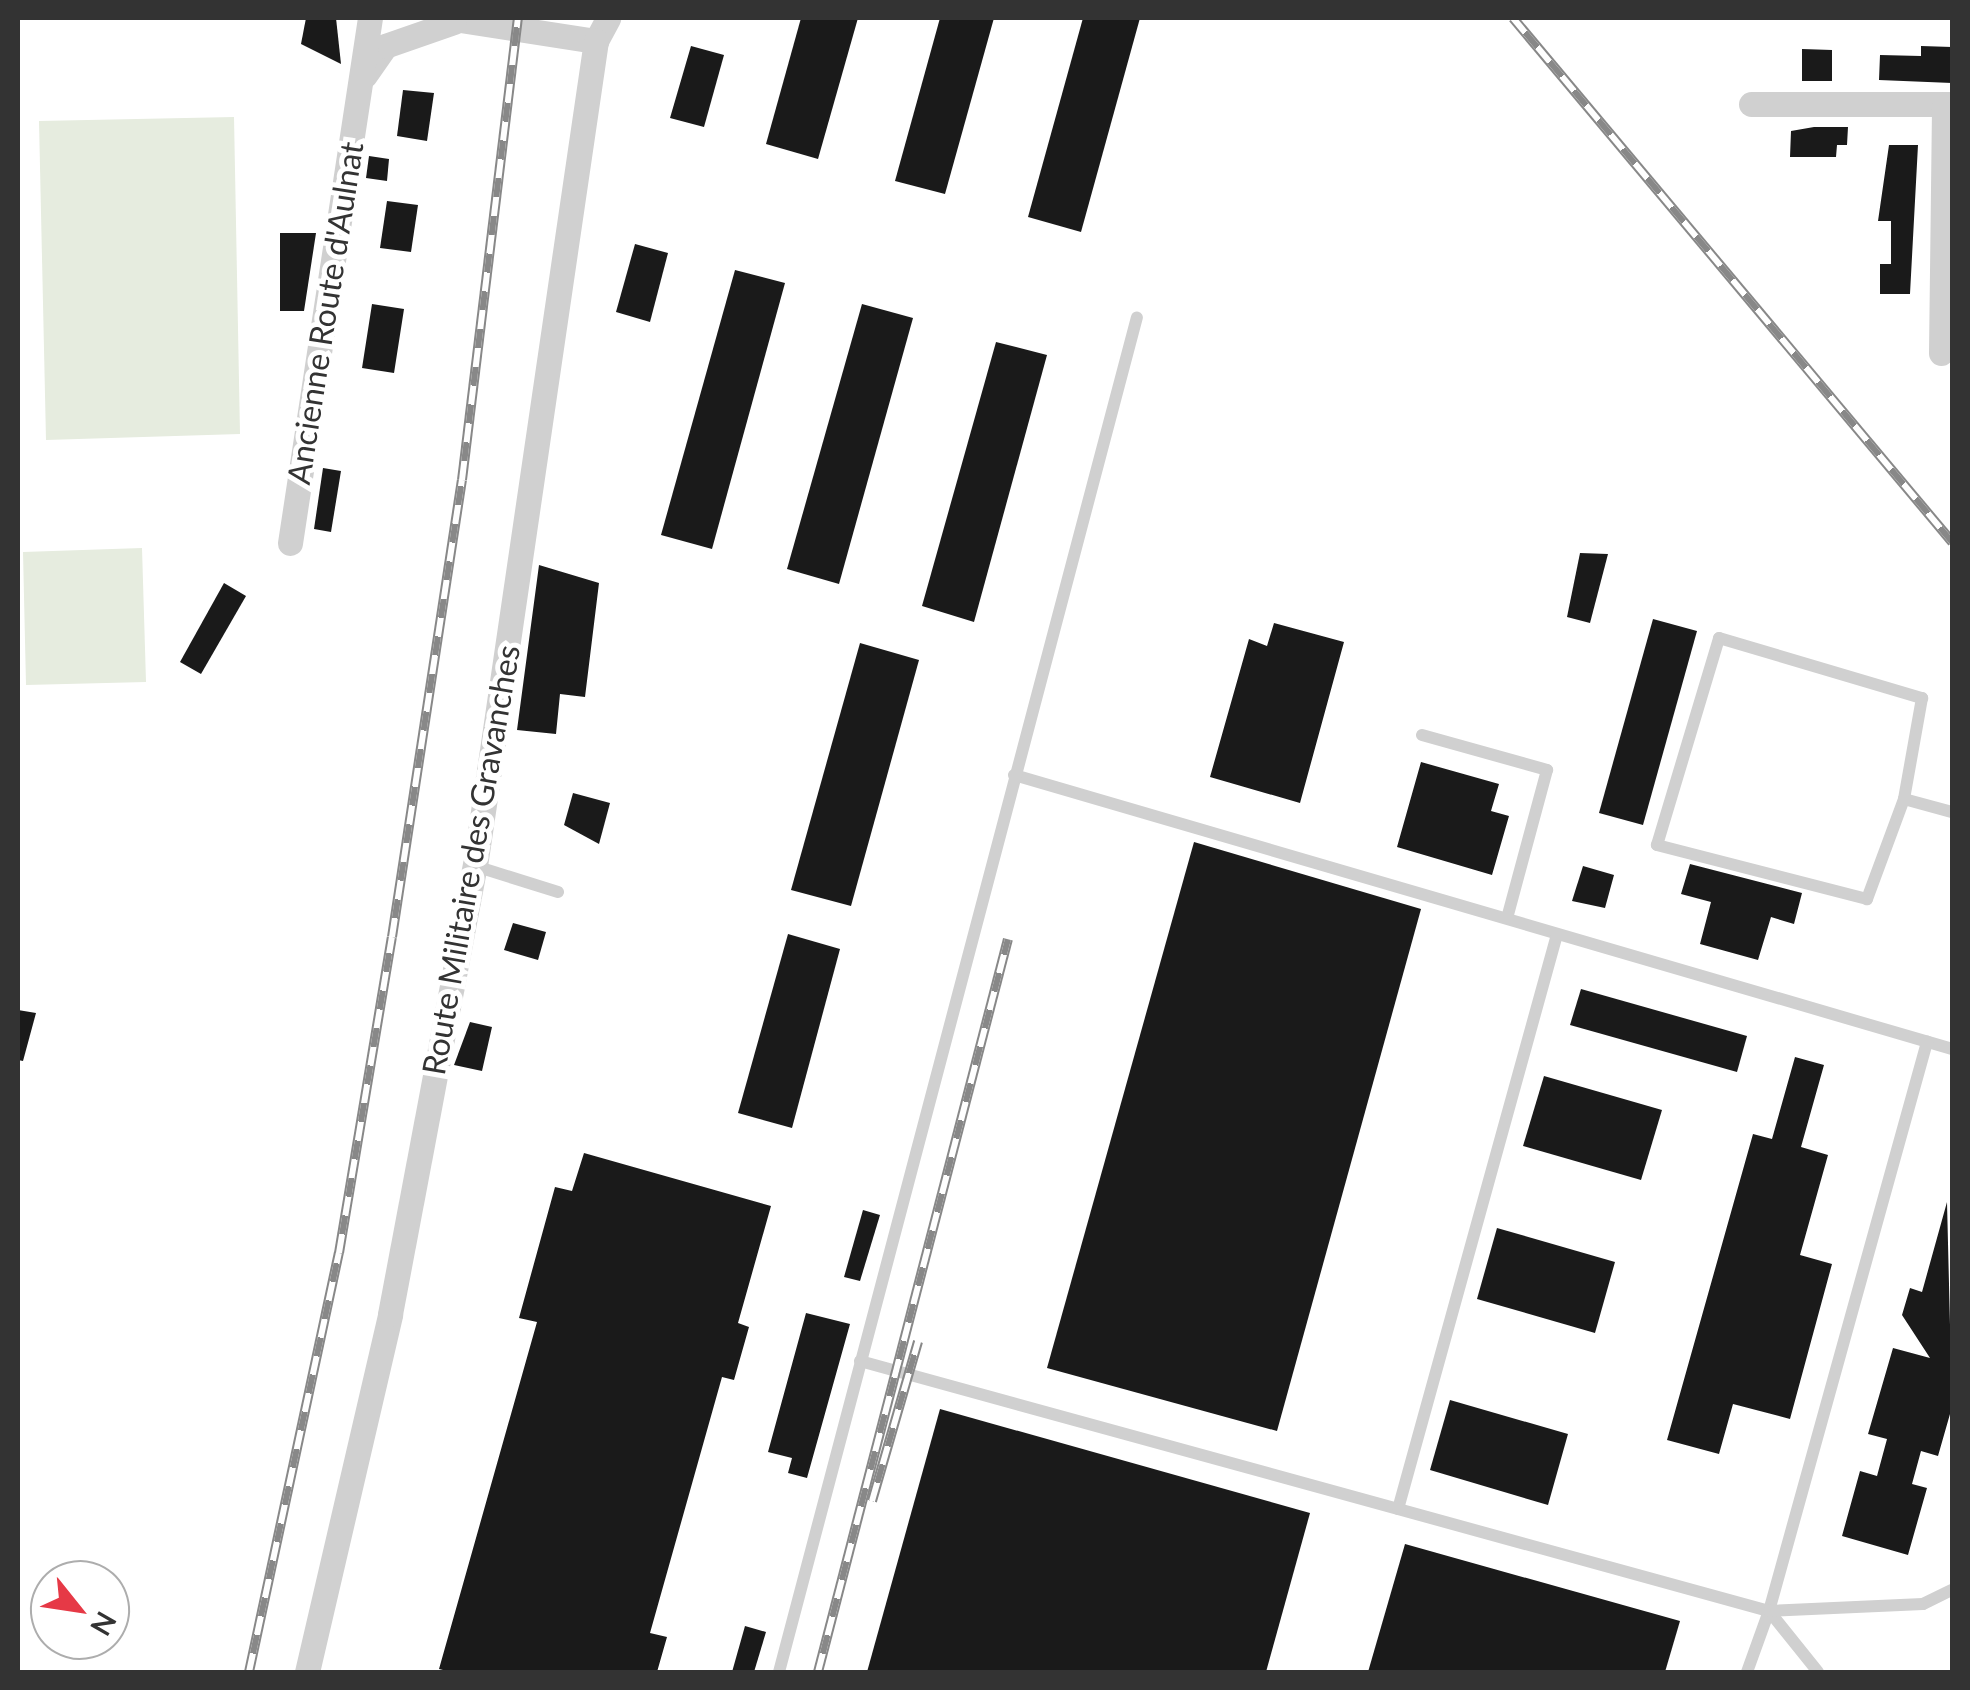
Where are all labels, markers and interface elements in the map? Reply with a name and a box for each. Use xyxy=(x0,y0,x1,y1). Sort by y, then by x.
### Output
street label: Ancienne Route d'Aulnat xyxy=(279,139,371,487)
street label: Route Militaire des Gravanches xyxy=(414,642,528,1078)
north arrow xyxy=(30,1560,130,1660)
text: N xyxy=(84,1606,124,1642)

